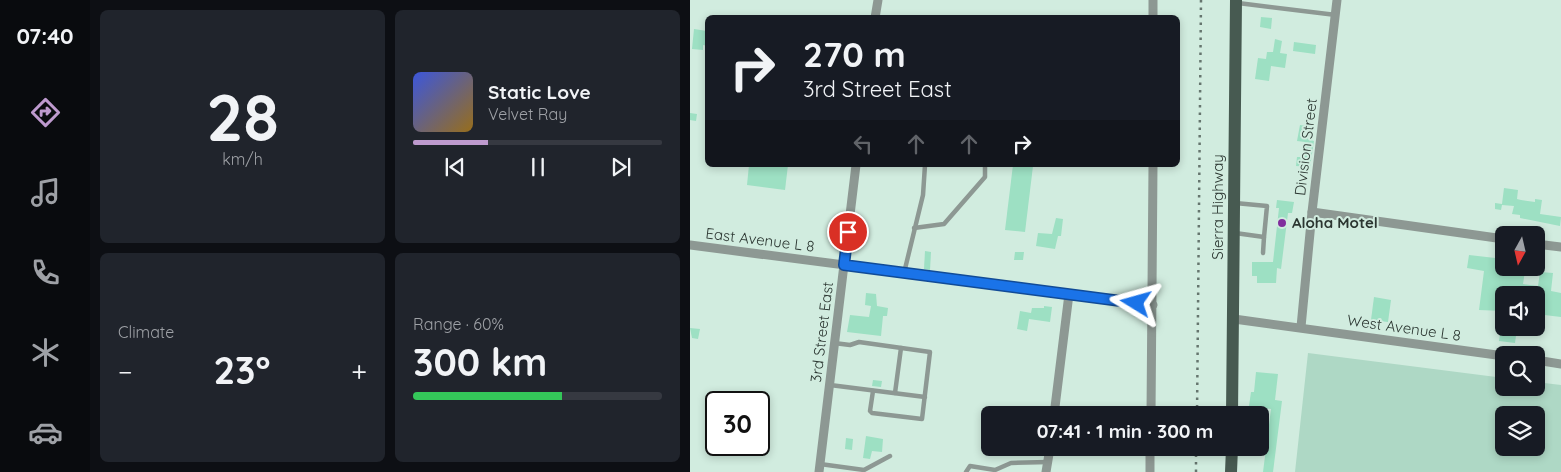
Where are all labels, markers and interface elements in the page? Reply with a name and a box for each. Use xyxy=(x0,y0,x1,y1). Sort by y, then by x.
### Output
text: 07:40 xyxy=(16,22,74,50)
text: 270 m xyxy=(803,32,906,76)
icon: right xyxy=(720,35,785,100)
text: 3rd Street East xyxy=(803,75,952,103)
text: 28 xyxy=(206,76,279,157)
text: Static Love xyxy=(488,80,591,104)
icon: directions xyxy=(28,95,63,130)
street label: Division Street xyxy=(1290,97,1321,197)
text: Velvet Ray xyxy=(488,104,567,124)
icon: left xyxy=(849,130,877,158)
icon: ahead xyxy=(902,130,930,158)
icon: ahead xyxy=(955,130,983,158)
icon: right xyxy=(1008,130,1036,158)
text: km/h xyxy=(222,149,263,169)
icon: previous xyxy=(441,153,469,181)
icon: pause xyxy=(524,153,552,181)
icon: next xyxy=(607,153,635,181)
street label: Sierra Highway xyxy=(1208,154,1227,260)
icon: music xyxy=(28,175,63,210)
pin xyxy=(827,211,869,253)
place label: Aloha Motel xyxy=(1292,213,1378,232)
marker: Aloha Motel xyxy=(1276,217,1288,229)
icon: arrive xyxy=(834,218,862,246)
street label: East Avenue L 8 xyxy=(705,223,816,256)
north arrow xyxy=(1495,226,1545,276)
map controls xyxy=(1495,226,1545,456)
icon: phone xyxy=(28,255,63,290)
position arrow xyxy=(1109,276,1161,328)
street label: 3rd Street East xyxy=(806,281,837,383)
button: sound xyxy=(1495,286,1545,336)
street label: West Avenue L 8 xyxy=(1346,310,1462,345)
text: Range · 60% xyxy=(413,314,504,334)
text: Climate xyxy=(118,322,174,342)
icon: climate xyxy=(28,335,63,370)
text: 300 km xyxy=(413,338,547,386)
text: 23° xyxy=(213,346,270,394)
button: search xyxy=(1495,346,1545,396)
text: − xyxy=(118,354,133,389)
text: + xyxy=(351,354,367,389)
speed limit sign: 30 xyxy=(705,391,770,456)
button: layers xyxy=(1495,406,1545,456)
icon: car xyxy=(28,415,63,450)
text: 07:41 · 1 min · 300 m xyxy=(1037,419,1213,443)

